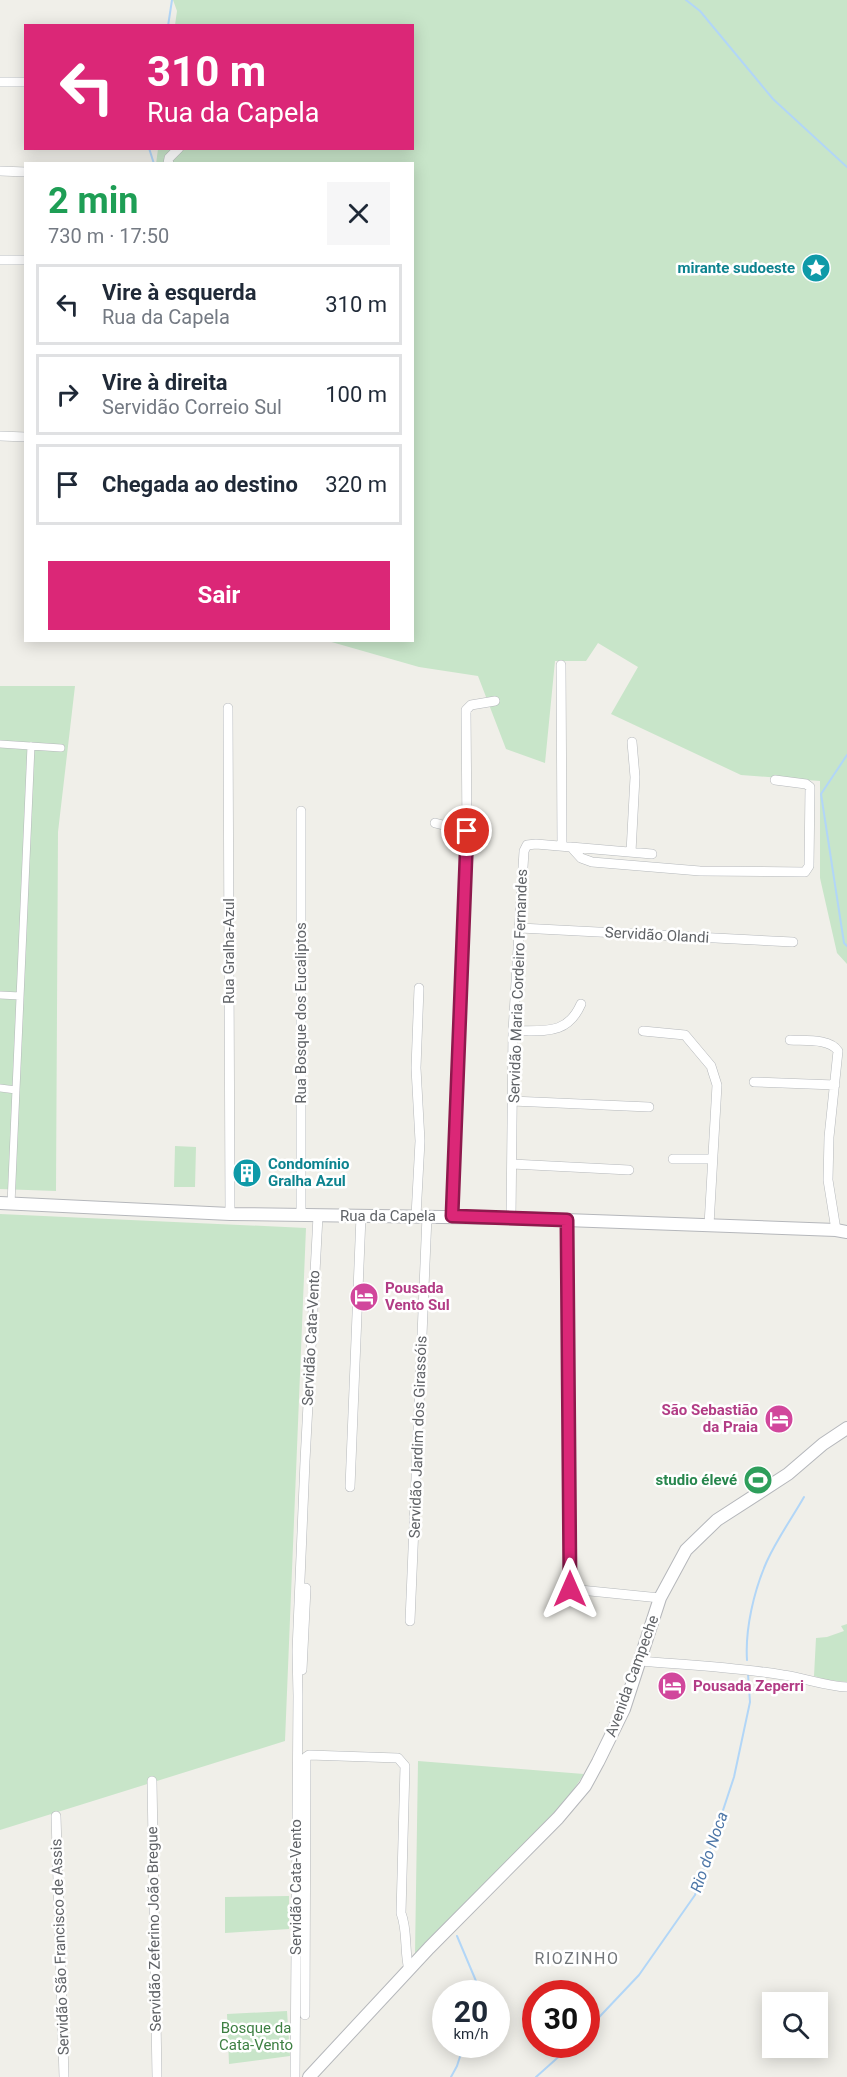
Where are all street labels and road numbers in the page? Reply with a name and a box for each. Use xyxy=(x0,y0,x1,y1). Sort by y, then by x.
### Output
street label: Servidão Maria Cordeiro Fernandes xyxy=(505,869,531,1103)
street label: Rua Gralha-Azul xyxy=(220,898,238,1004)
street label: Rua Bosque dos Eucaliptos xyxy=(292,922,310,1104)
street label: Servidão Olandi xyxy=(604,923,710,947)
street label: Rua da Capela xyxy=(340,1207,436,1225)
street label: Servidão Cata-Vento xyxy=(298,1270,324,1406)
street label: Servidão Jardim dos Girassóis xyxy=(405,1335,431,1539)
street label: Avenida Campeche xyxy=(602,1613,662,1739)
street label: Servidão Cata-Vento xyxy=(287,1819,305,1955)
street label: Servidão Zeferino João Bregue xyxy=(143,1826,165,2032)
street label: Servidão São Francisco de Assis xyxy=(47,1838,73,2056)

